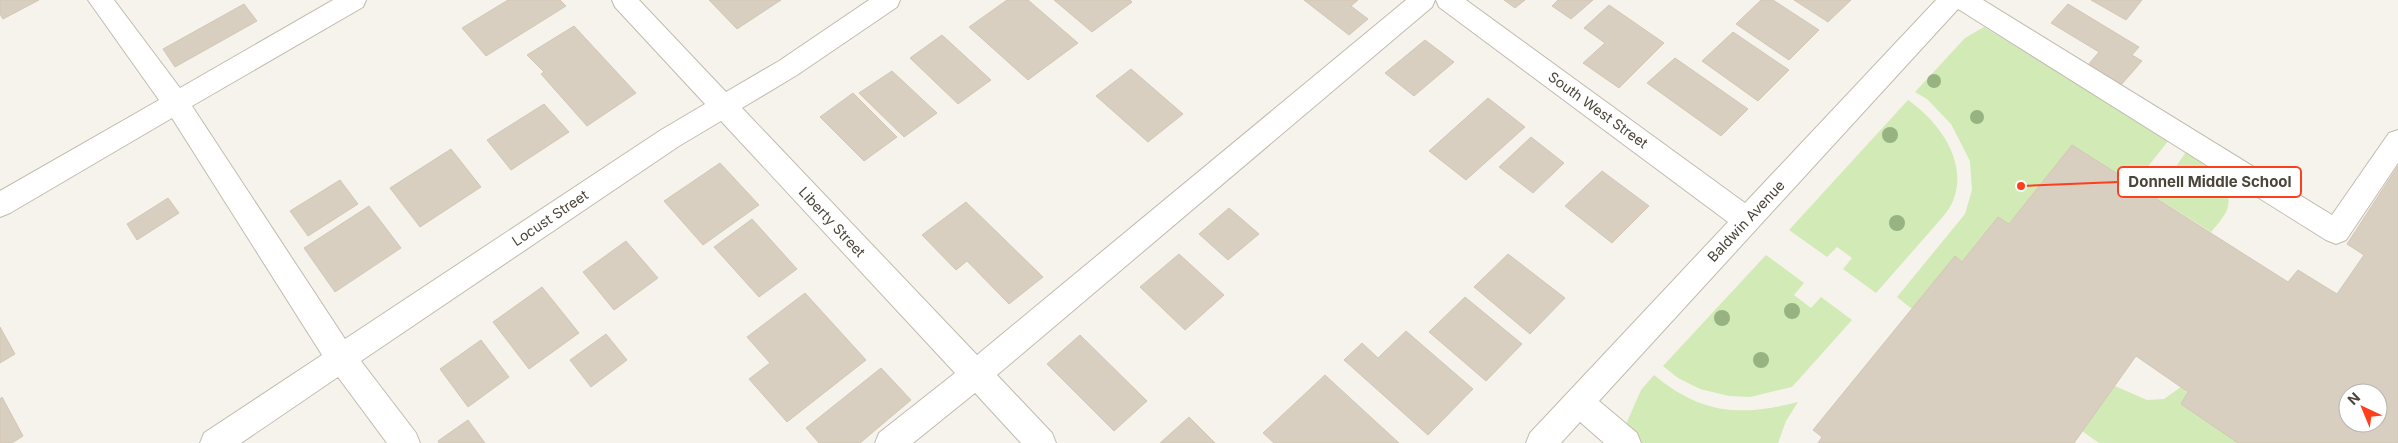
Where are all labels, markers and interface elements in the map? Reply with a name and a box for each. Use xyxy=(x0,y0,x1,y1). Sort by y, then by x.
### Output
street label: South West Street xyxy=(1545,68,1652,152)
callout: Donnell Middle School xyxy=(2118,167,2301,197)
text: Donnell Middle School xyxy=(2128,172,2292,191)
street label: Baldwin Avenue xyxy=(1704,176,1788,265)
street label: Liberty Street xyxy=(796,183,869,261)
street label: Locust Street xyxy=(508,186,591,249)
north arrow xyxy=(2338,383,2388,433)
text: N xyxy=(2344,388,2363,408)

